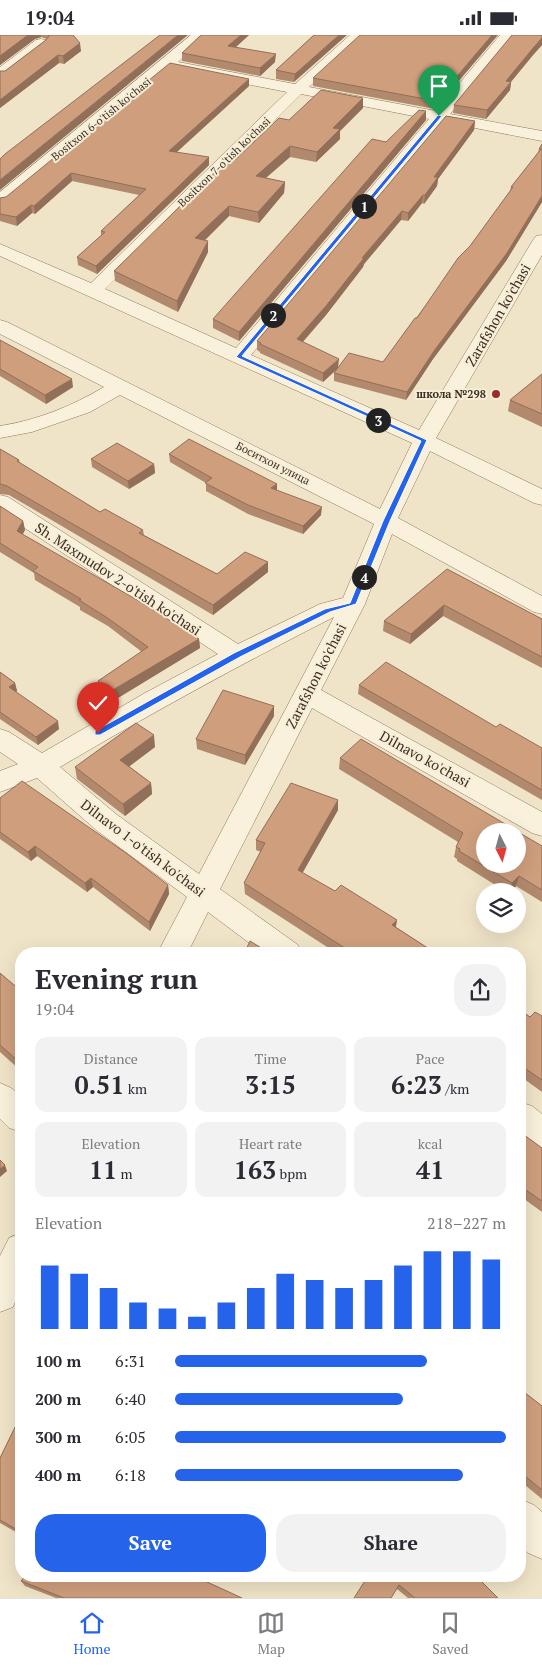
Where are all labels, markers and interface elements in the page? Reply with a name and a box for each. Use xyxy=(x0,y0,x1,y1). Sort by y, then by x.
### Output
text: 19:04 xyxy=(25,5,74,30)
pin xyxy=(418,65,460,116)
icon: arrive xyxy=(425,72,453,100)
street label: Bositxon 6-o'tish ko'chasi xyxy=(48,74,154,164)
street label: Bositxon 7-o'tish ko'chasi xyxy=(175,114,273,210)
pin: 1 xyxy=(352,193,376,219)
text: 1 xyxy=(361,197,368,216)
street label: Zarafshon ko'chasi xyxy=(460,260,535,369)
pin: 2 xyxy=(260,303,286,327)
text: 2 xyxy=(270,306,277,325)
place label: школа №298 xyxy=(416,387,486,401)
marker: школа №298 xyxy=(490,388,502,400)
pin: 3 xyxy=(366,407,390,433)
text: 3 xyxy=(375,411,382,430)
street label: Боситхон улица xyxy=(234,438,313,488)
street label: Sh. Maxmudov 2-o'tish ko'chasi xyxy=(32,518,205,640)
pin: 4 xyxy=(352,565,376,589)
text: 4 xyxy=(361,568,368,587)
street label: Zarafshon ko'chasi xyxy=(281,620,350,732)
pin xyxy=(77,682,119,733)
icon: check xyxy=(84,689,112,717)
street label: Dilnavo ko'chasi xyxy=(377,726,474,791)
street label: Dilnavo 1-o'tish ko'chasi xyxy=(77,794,209,901)
north arrow xyxy=(476,823,526,873)
map controls xyxy=(476,823,526,933)
button: layers xyxy=(476,883,526,933)
text: Evening run xyxy=(35,960,198,997)
button: share xyxy=(454,964,506,1016)
text: 19:04 xyxy=(35,998,74,1020)
text: Distance xyxy=(84,1049,138,1068)
text: Time xyxy=(254,1049,287,1068)
text: Pace xyxy=(416,1049,445,1068)
text: 0.51 xyxy=(75,1068,124,1101)
text: 3:15 xyxy=(245,1068,296,1101)
text: 6:23 xyxy=(391,1068,442,1101)
text: km xyxy=(124,1079,147,1098)
text: /km xyxy=(442,1079,469,1098)
text: Elevation xyxy=(81,1134,140,1153)
text: Heart rate xyxy=(239,1134,302,1153)
text: kcal xyxy=(418,1134,443,1153)
text: 11 xyxy=(89,1153,117,1186)
text: 163 xyxy=(234,1153,276,1186)
text: 41 xyxy=(416,1153,444,1186)
text: m xyxy=(117,1164,133,1183)
text: bpm xyxy=(276,1164,307,1183)
text: Elevation xyxy=(35,1212,102,1234)
text: 218–227 m xyxy=(427,1212,506,1234)
text: 100 m xyxy=(35,1350,81,1372)
text: 6:31 xyxy=(115,1350,146,1372)
text: 200 m xyxy=(35,1388,81,1410)
text: 6:40 xyxy=(115,1388,146,1410)
text: 300 m xyxy=(35,1426,81,1448)
text: 6:05 xyxy=(115,1426,146,1448)
text: 400 m xyxy=(35,1464,81,1486)
text: 6:18 xyxy=(115,1464,146,1486)
button: Save xyxy=(35,1514,266,1572)
button: Share xyxy=(276,1514,506,1572)
tab: Home xyxy=(73,1609,111,1658)
tab: Map xyxy=(257,1609,285,1658)
tab: Saved xyxy=(432,1609,469,1658)

